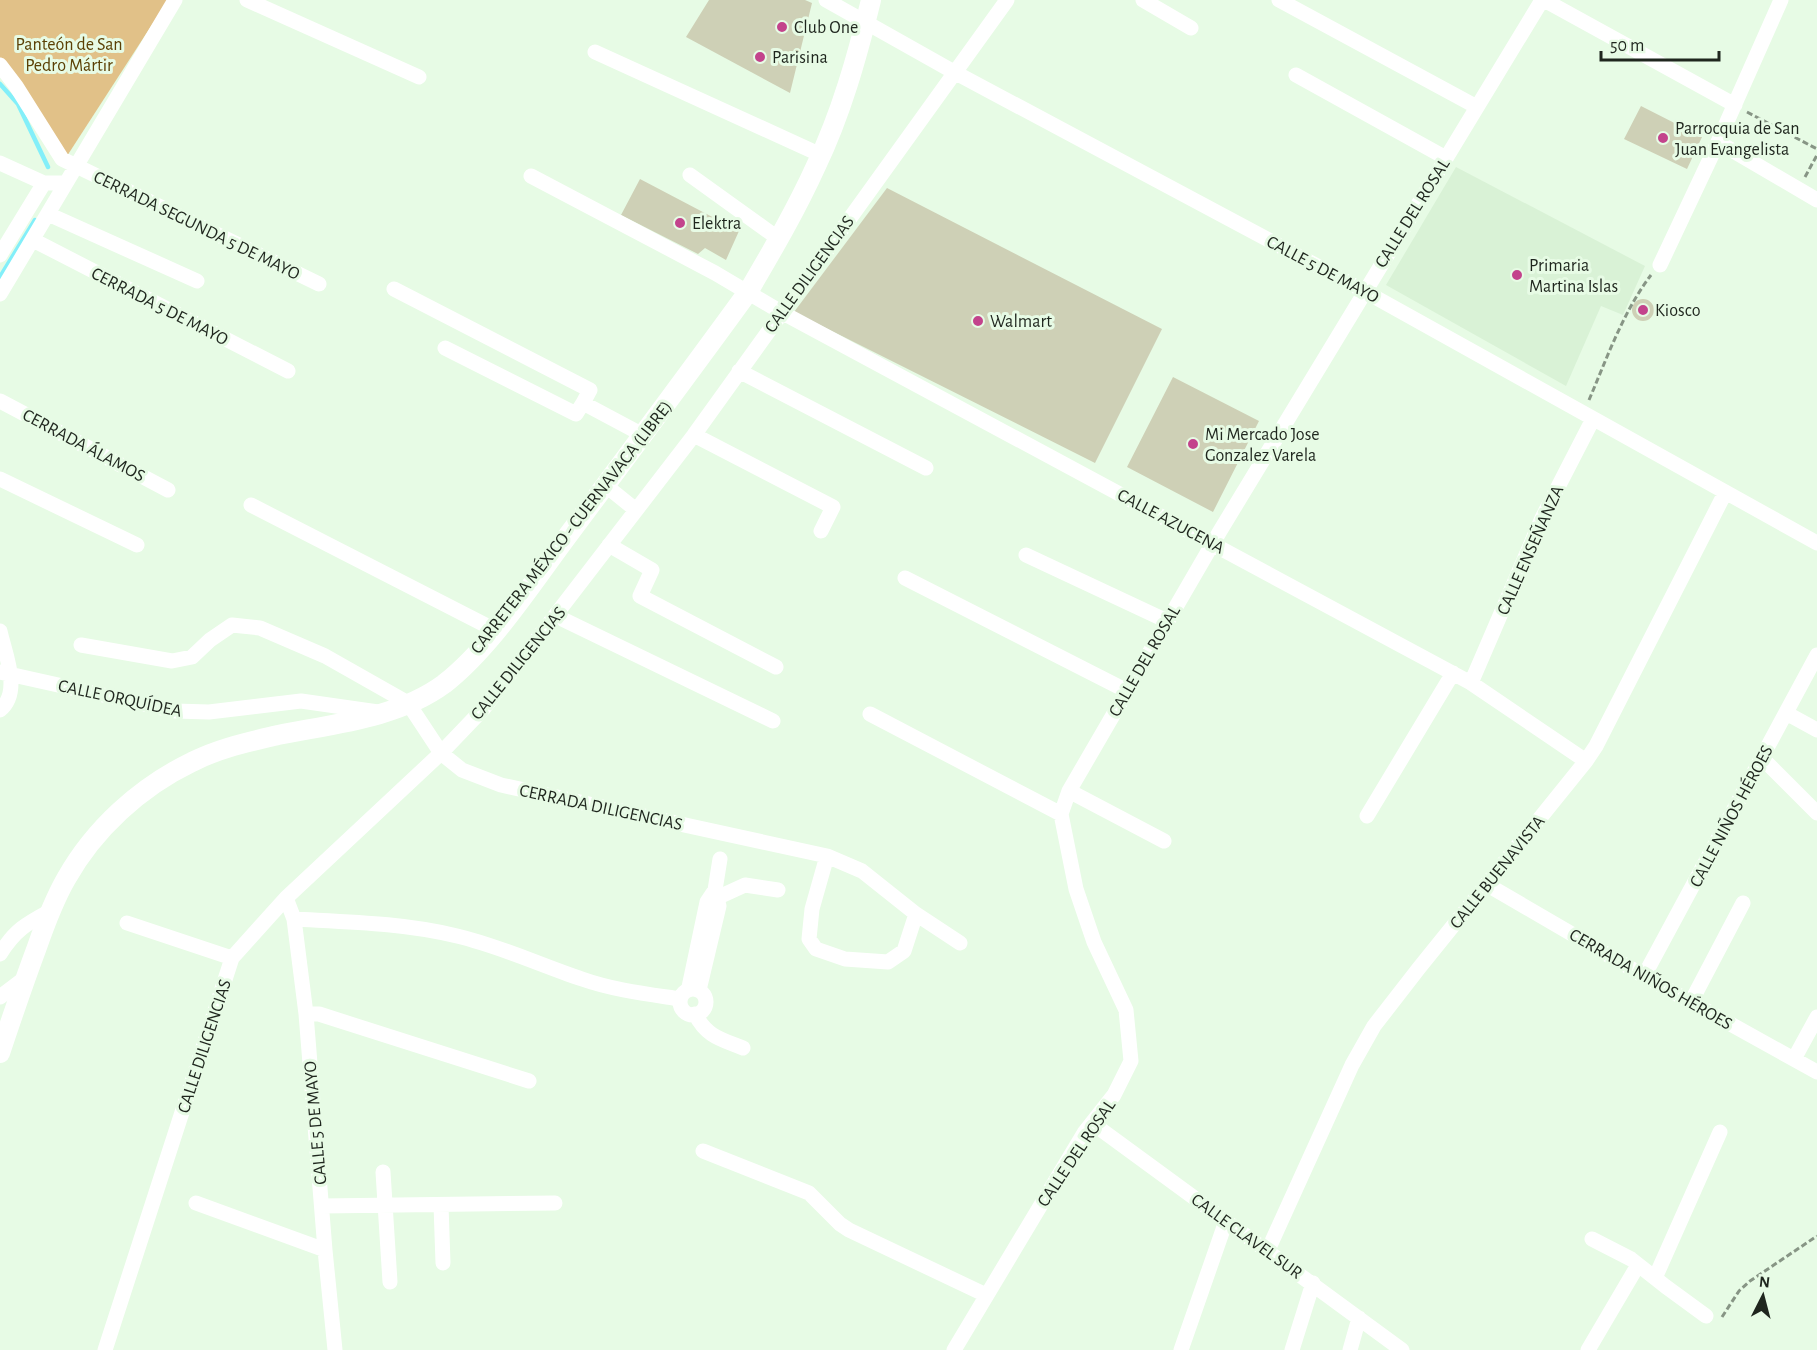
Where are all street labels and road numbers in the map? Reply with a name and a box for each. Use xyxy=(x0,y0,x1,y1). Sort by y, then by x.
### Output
street label: CALLE DEL ROSAL xyxy=(1372,155,1454,271)
street label: CERRADA SEGUNDA 5 DE MAYO xyxy=(91,168,303,284)
street label: CALLE DILIGENCIAS xyxy=(762,213,858,336)
street label: CALLE 5 DE MAYO xyxy=(1263,233,1382,307)
street label: CERRADA 5 DE MAYO xyxy=(88,265,231,349)
street label: CARRETERA MÉXICO - CUERNAVACA (LIBRE) xyxy=(465,396,676,657)
street label: CERRADA ÁLAMOS xyxy=(19,403,149,486)
street label: CALLE ENSEÑANZA xyxy=(1492,481,1568,618)
street label: CALLE AZUCENA xyxy=(1114,486,1228,558)
street label: CALLE DEL ROSAL xyxy=(1106,603,1184,720)
street label: CALLE DILIGENCIAS xyxy=(468,604,570,723)
street label: CALLE ORQUÍDEA xyxy=(56,674,184,721)
street label: CALLE NIÑOS HÉROES xyxy=(1684,741,1777,890)
street label: CERRADA DILIGENCIAS xyxy=(518,782,684,834)
street label: CALLE BUENAVISTA xyxy=(1447,812,1549,933)
street label: CERRADA NIÑOS HÉROES xyxy=(1566,923,1736,1034)
street label: CALLE DILIGENCIAS xyxy=(175,977,235,1115)
street label: CALLE 5 DE MAYO xyxy=(302,1060,330,1186)
street label: CALLE DEL ROSAL xyxy=(1034,1096,1119,1210)
street label: CALLE CLAVEL SUR xyxy=(1188,1191,1305,1283)

